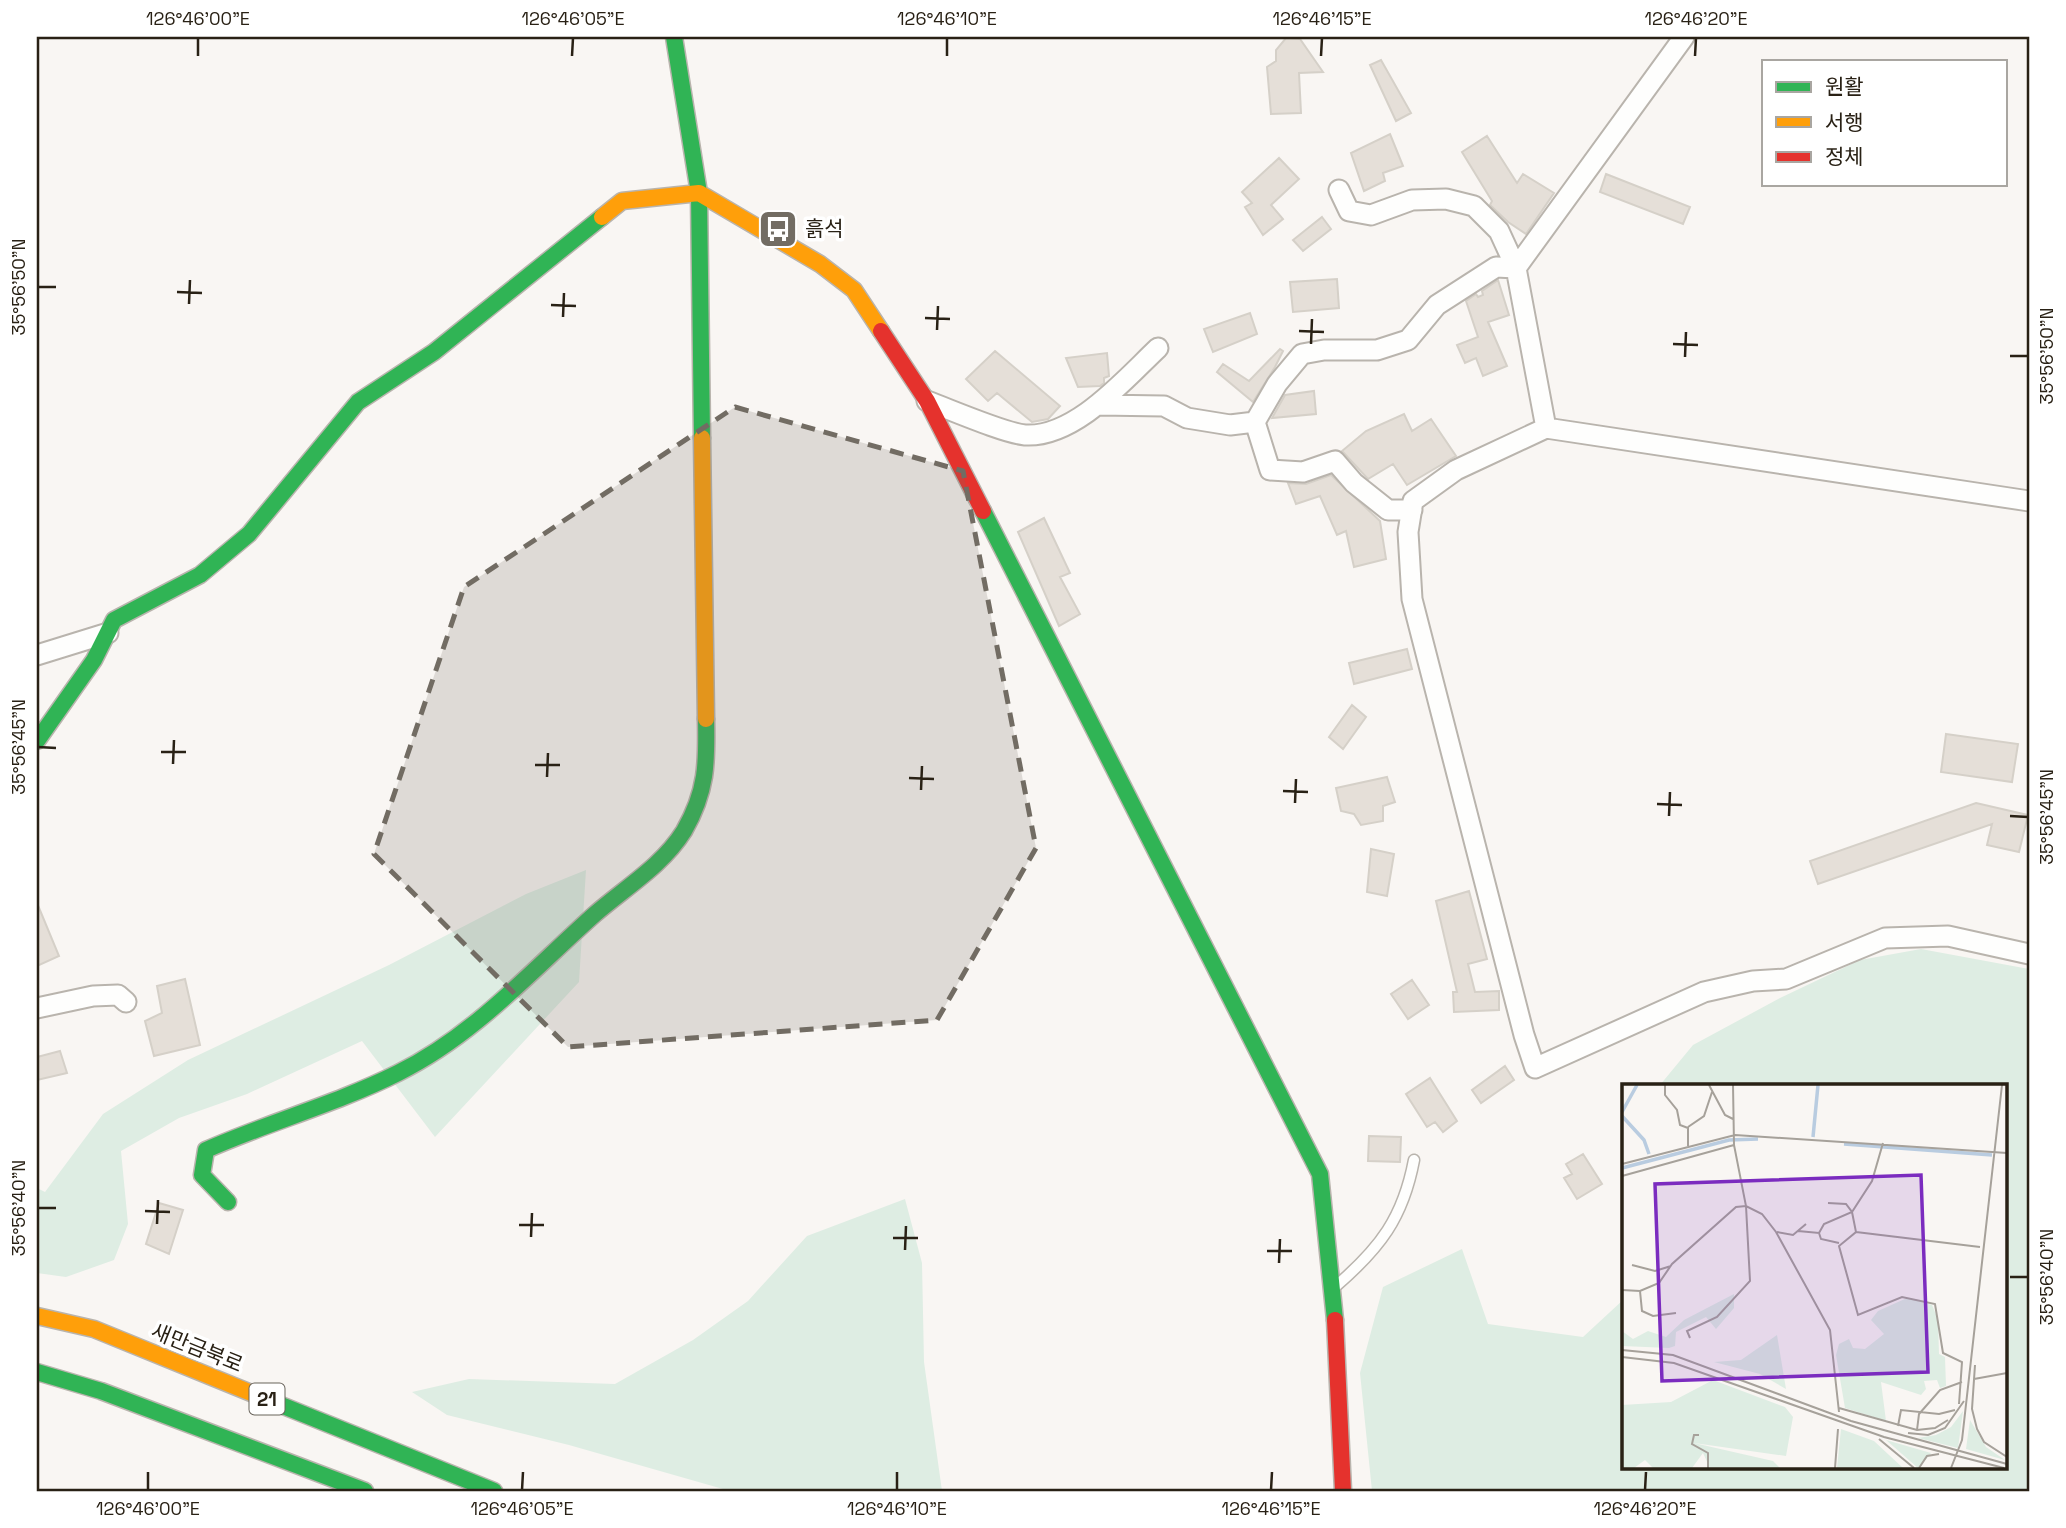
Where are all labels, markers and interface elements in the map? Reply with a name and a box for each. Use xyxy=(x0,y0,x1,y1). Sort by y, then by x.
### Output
text: 126°46'00"E xyxy=(146,7,250,30)
text: 126°46'05"E xyxy=(521,7,625,30)
text: 126°46'10"E xyxy=(897,7,997,30)
text: 126°46'15"E xyxy=(1272,7,1372,30)
text: 126°46'20"E xyxy=(1644,7,1748,30)
legend xyxy=(1762,60,2007,186)
text: 원활 xyxy=(1825,73,1864,100)
text: 서행 xyxy=(1825,109,1864,136)
text: 정체 xyxy=(1825,143,1864,170)
bus stop icon: 흙석 xyxy=(757,208,799,250)
place label: 흙석 xyxy=(805,215,844,242)
text: 35°56'50"N xyxy=(7,239,30,335)
text: 35°56'50"N xyxy=(2035,308,2058,404)
text: 35°56'45"N xyxy=(7,699,30,795)
text: 35°56'45"N xyxy=(2035,769,2058,865)
inset map xyxy=(1622,1084,2007,1468)
text: 35°56'40"N xyxy=(7,1160,30,1256)
text: 35°56'40"N xyxy=(2035,1229,2058,1325)
street label: 새만금북로 xyxy=(147,1317,247,1378)
road number: 21 xyxy=(250,1384,284,1414)
text: 126°46'00"E xyxy=(96,1497,200,1520)
text: 126°46'05"E xyxy=(470,1497,574,1520)
text: 126°46'10"E xyxy=(847,1497,947,1520)
text: 126°46'15"E xyxy=(1221,1497,1321,1520)
text: 126°46'20"E xyxy=(1593,1497,1697,1520)

